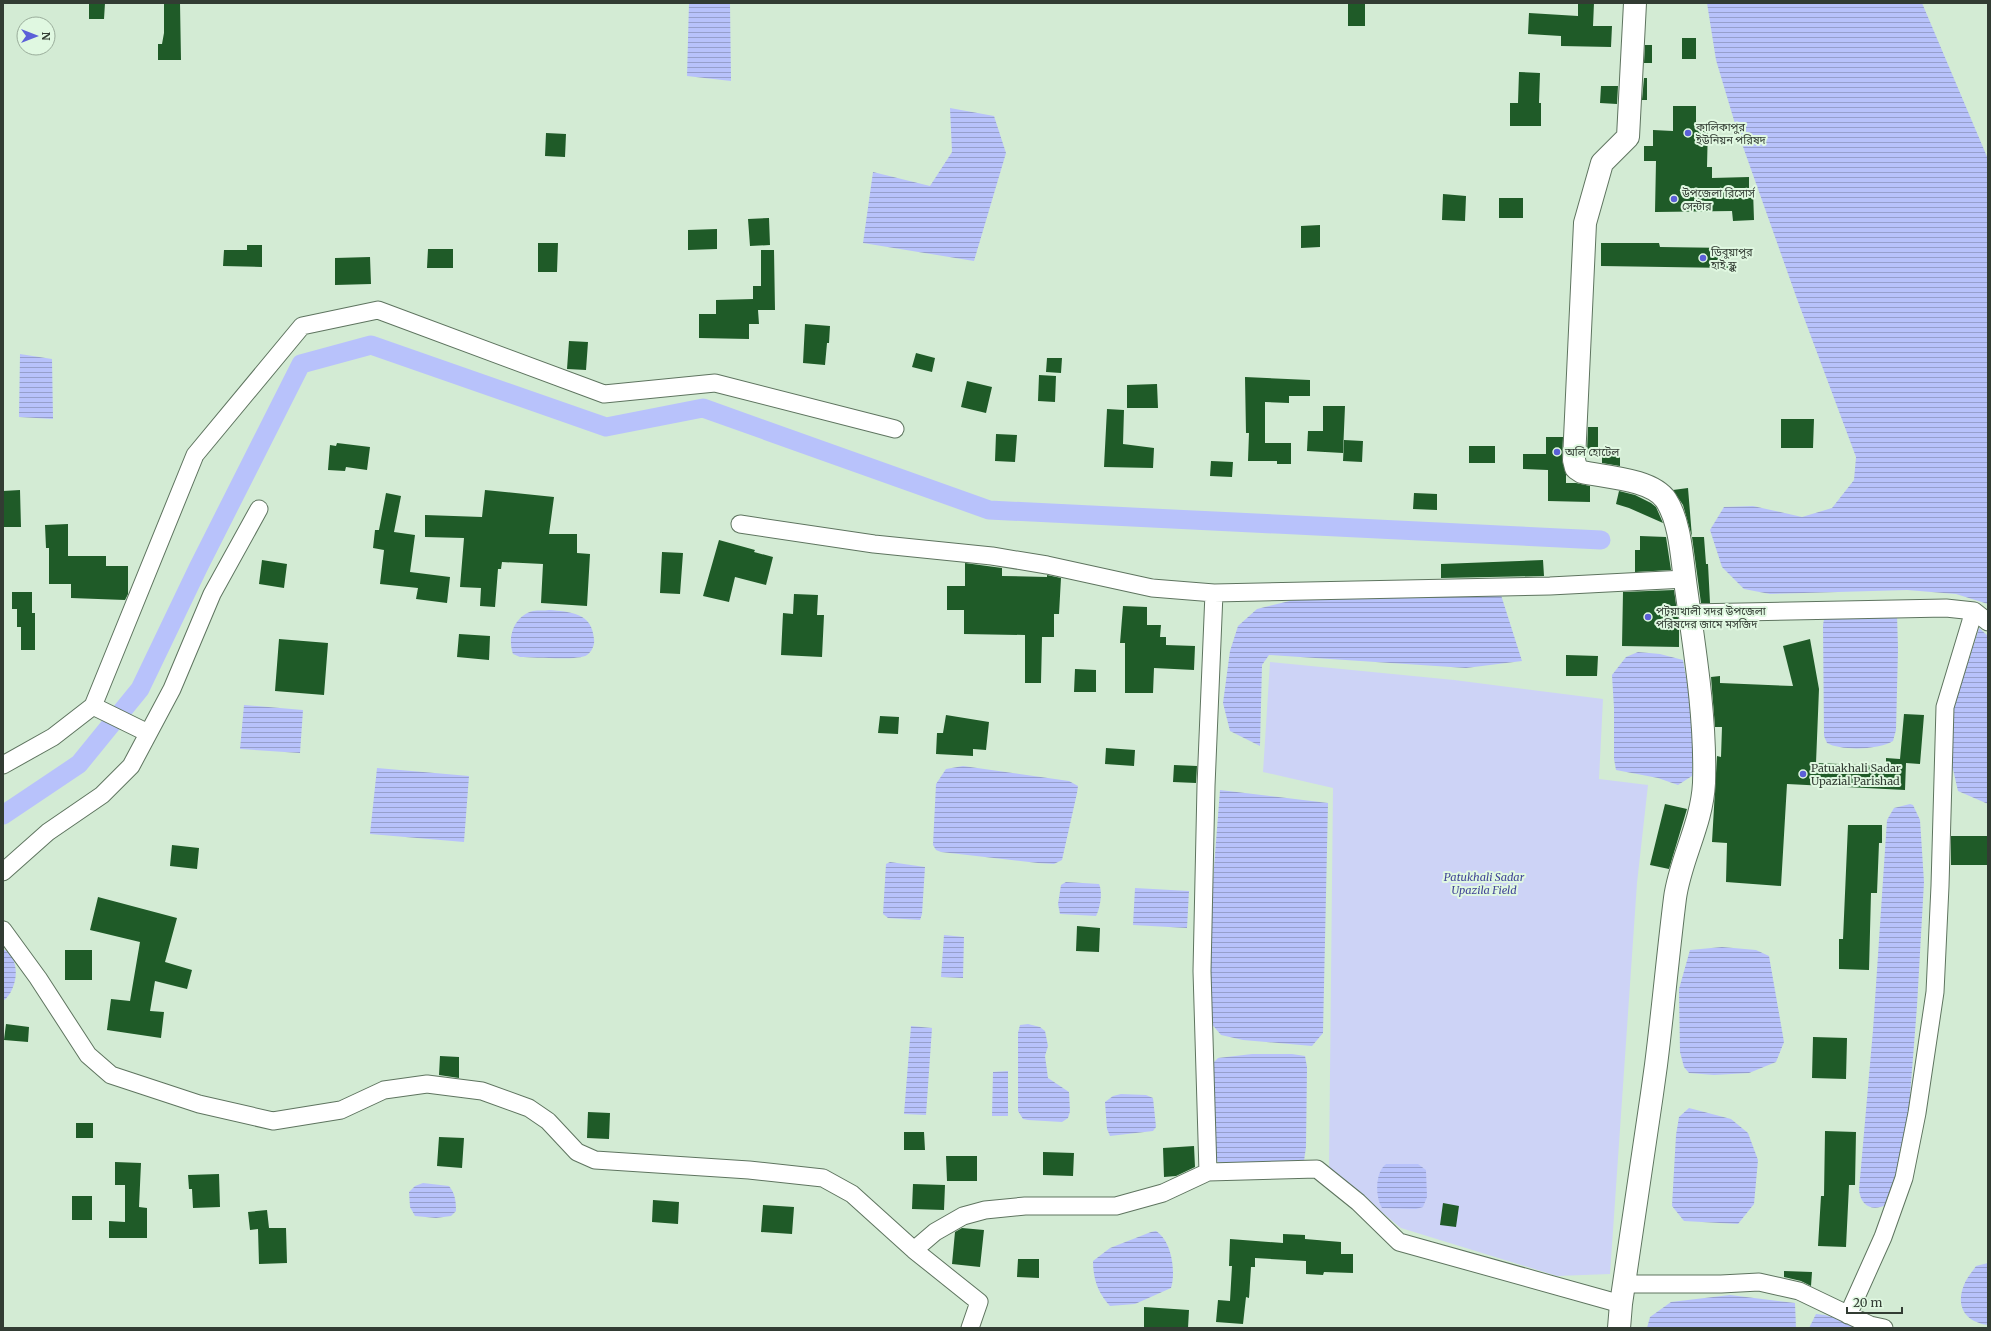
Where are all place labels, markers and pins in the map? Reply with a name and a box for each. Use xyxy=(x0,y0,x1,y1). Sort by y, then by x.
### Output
place label: কালিকাপুর ইউনিয়ন পরিষদ xyxy=(1695,120,1767,147)
marker: কালিকাপুর ইউনিয়ন পরিষদ xyxy=(1683,128,1693,138)
place label: উপজেলা রিসোর্স সেন্টার xyxy=(1681,186,1756,213)
marker: উপজেলা রিসোর্স সেন্টার xyxy=(1669,194,1679,204)
place label: ডিবুয়াপুর হাই স্কুল xyxy=(1710,245,1753,272)
marker: ডিবুয়াপুর হাই স্কুল xyxy=(1698,253,1708,263)
place label: অলি হোটেল xyxy=(1564,445,1620,459)
marker: অলি হোটেল xyxy=(1552,447,1562,457)
place label: পটুয়াখালী সদর উপজেলা পরিষদের জামে মসজিদ xyxy=(1656,604,1767,631)
marker: পটুয়াখালী সদর উপজেলা পরিষদের জামে মসজিদ xyxy=(1643,612,1653,622)
place label: Patuakhali Sadar Upazial Parishad xyxy=(1811,761,1901,788)
marker: Patuakhali Sadar Upazial Parishad xyxy=(1798,769,1808,779)

